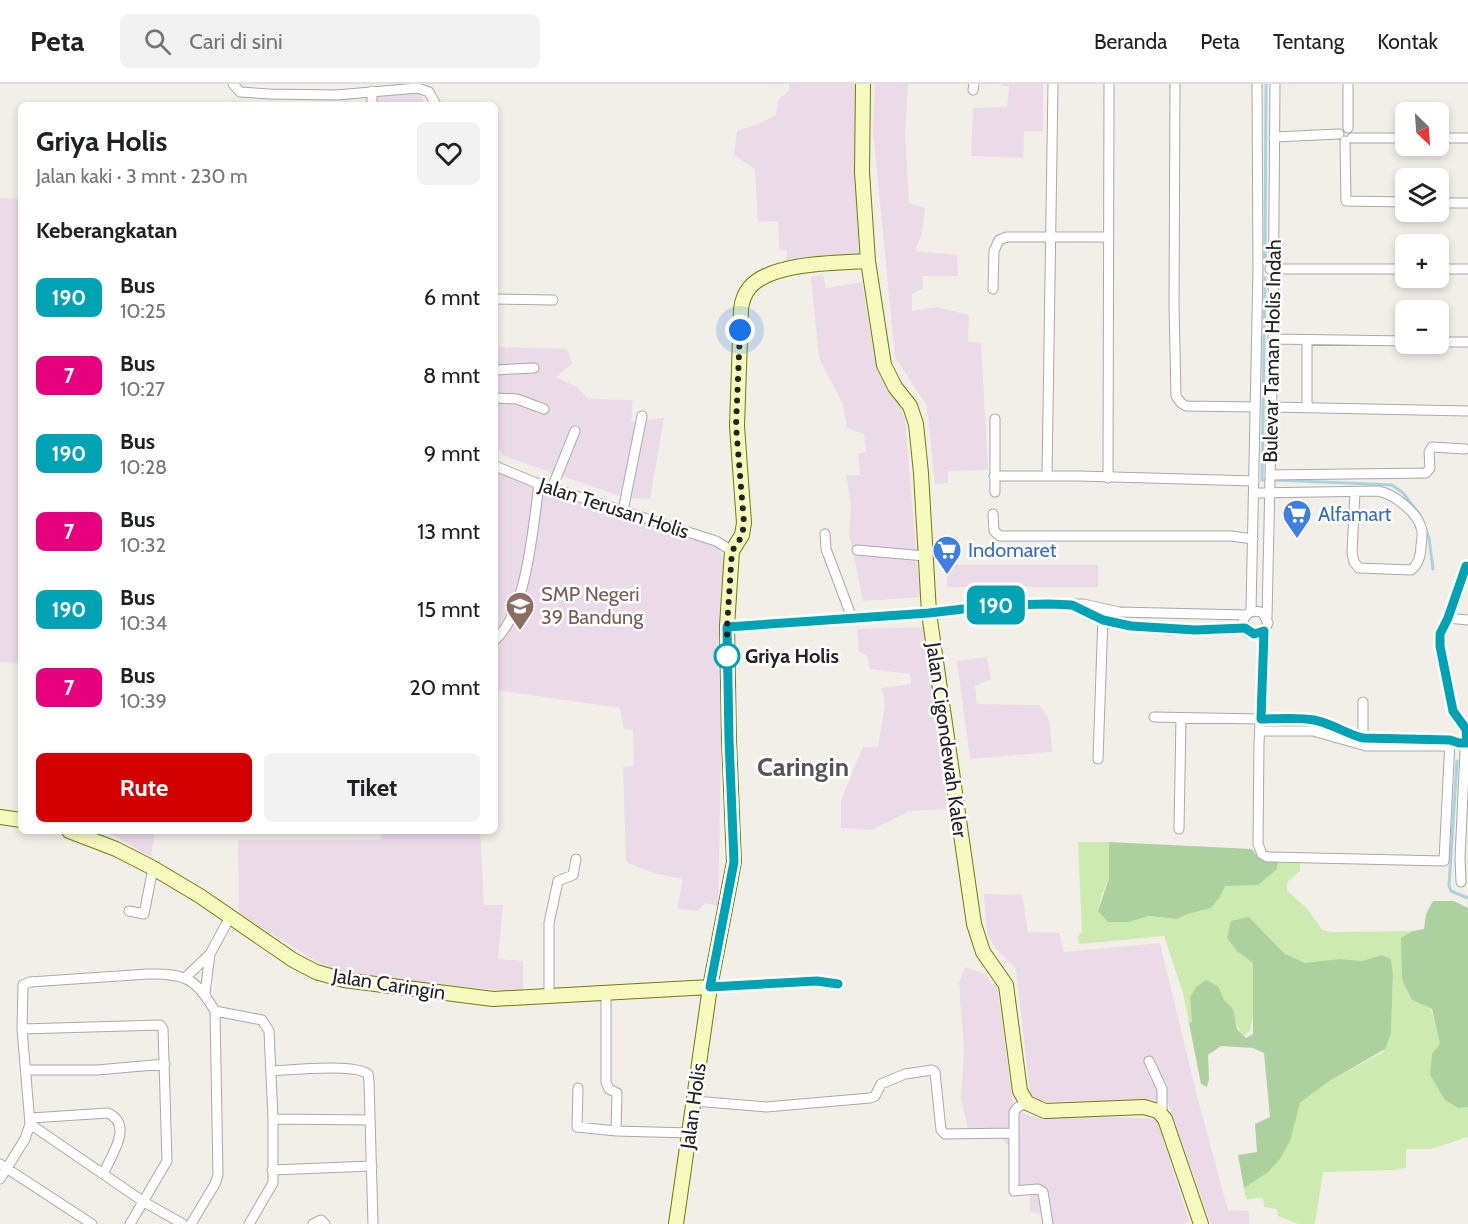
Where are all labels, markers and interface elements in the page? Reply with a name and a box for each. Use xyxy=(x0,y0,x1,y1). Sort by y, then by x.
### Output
search box xyxy=(120,14,540,68)
text: Peta xyxy=(30,24,84,58)
icon: search xyxy=(141,25,174,58)
text: Cari di sini xyxy=(189,28,283,55)
text: Beranda xyxy=(1094,29,1167,54)
text: Peta xyxy=(1200,29,1240,54)
text: Tentang xyxy=(1273,29,1344,54)
text: Kontak xyxy=(1377,29,1438,54)
north arrow xyxy=(1395,102,1449,156)
map controls xyxy=(1395,102,1449,354)
button: heart xyxy=(417,122,480,185)
text: Griya Holis xyxy=(36,124,167,158)
text: Jalan kaki · 3 mnt · 230 m xyxy=(36,164,248,188)
button: layers xyxy=(1395,168,1449,222)
text: Keberangkatan xyxy=(36,217,178,244)
button: + xyxy=(1395,234,1449,288)
street label: Bulevar Taman Holis Indah xyxy=(1258,239,1286,463)
text: Bus xyxy=(120,272,155,299)
text: 6 mnt xyxy=(424,284,480,311)
text: 190 xyxy=(52,285,86,310)
text: 10:25 xyxy=(120,299,166,323)
button: − xyxy=(1395,300,1449,354)
your location xyxy=(725,315,755,345)
text: Bus xyxy=(120,350,155,377)
text: 8 mnt xyxy=(423,362,480,389)
text: 7 xyxy=(64,363,74,388)
text: 10:27 xyxy=(120,377,165,401)
text: Bus xyxy=(120,428,155,455)
text: 9 mnt xyxy=(424,440,480,467)
text: 190 xyxy=(52,441,86,466)
text: 10:28 xyxy=(120,455,167,479)
street label: Jalan Terusan Holis xyxy=(535,472,692,544)
supermarket icon: Alfamart xyxy=(1281,498,1313,540)
place label: Alfamart xyxy=(1318,502,1391,526)
text: Bus xyxy=(120,506,155,533)
text: 13 mnt xyxy=(417,518,480,545)
text: 7 xyxy=(64,519,74,544)
text: 10:32 xyxy=(120,533,166,557)
supermarket icon: Indomaret xyxy=(931,534,963,576)
place label: Indomaret xyxy=(968,538,1057,562)
place label: SMP Negeri 39 Bandung xyxy=(541,582,644,629)
text: Bus xyxy=(120,584,155,611)
line badge: 190 xyxy=(962,586,1030,624)
school or university icon: SMP Negeri 39 Bandung xyxy=(504,590,536,632)
text: 190 xyxy=(979,593,1013,618)
text: 15 mnt xyxy=(417,596,480,623)
text: 190 xyxy=(52,597,86,622)
text: 10:34 xyxy=(120,611,167,635)
street label: Jalan Cigondewah Kaler xyxy=(921,640,973,840)
marker: Griya Holis xyxy=(714,643,740,669)
place label: Griya Holis xyxy=(745,644,839,668)
text: Bus xyxy=(120,662,155,689)
text: 20 mnt xyxy=(409,674,480,701)
text: 7 xyxy=(64,675,74,700)
text: 10:39 xyxy=(120,689,167,713)
district label: Caringin xyxy=(757,751,849,783)
button: Rute xyxy=(36,753,252,822)
button: Tiket xyxy=(264,753,480,822)
street label: Jalan Caringin xyxy=(330,963,447,1005)
street label: Jalan Holis xyxy=(675,1061,711,1152)

